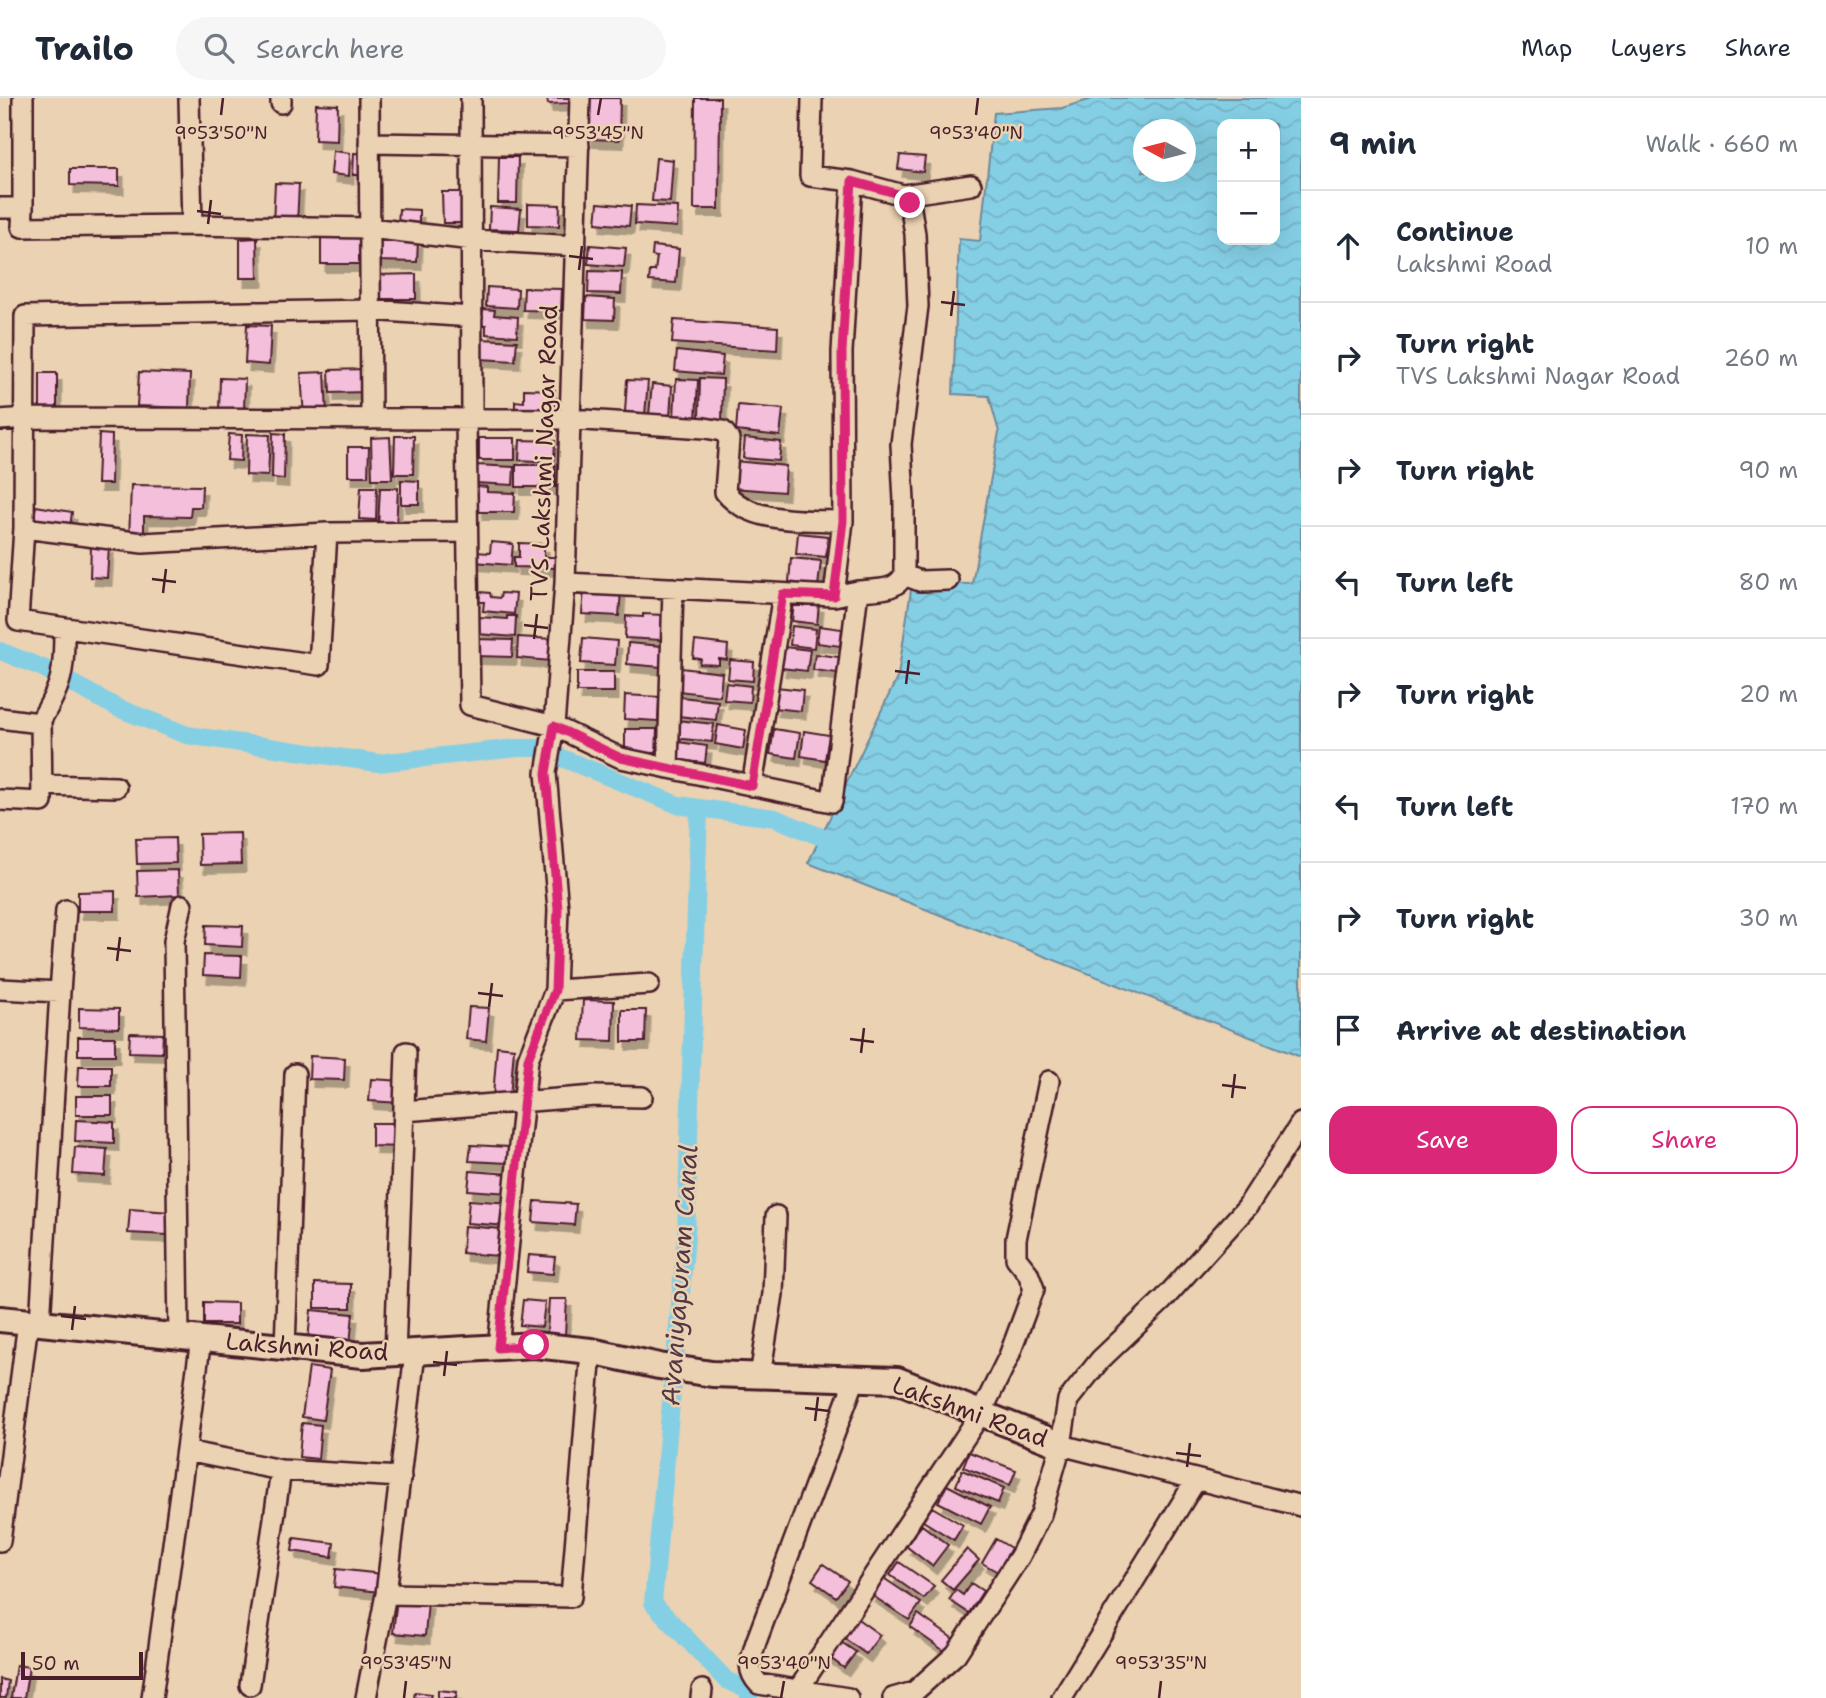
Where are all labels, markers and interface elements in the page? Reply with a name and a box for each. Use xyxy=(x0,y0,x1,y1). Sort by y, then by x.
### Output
search box xyxy=(176,17,666,80)
text: Trailo xyxy=(35,26,134,71)
icon: search xyxy=(200,29,238,67)
text: Search here xyxy=(256,31,405,66)
text: Map xyxy=(1521,32,1572,64)
text: Layers xyxy=(1610,32,1687,64)
text: Share xyxy=(1725,32,1791,64)
north arrow xyxy=(1133,119,1196,182)
map controls xyxy=(1217,119,1280,245)
button: + xyxy=(1217,119,1280,182)
text: 9°53'50"N xyxy=(174,121,268,145)
text: 9°53'45"N xyxy=(552,121,644,145)
text: 9°53'40"N xyxy=(929,121,1023,145)
text: 9 min xyxy=(1329,123,1416,164)
text: Walk · 660 m xyxy=(1645,129,1798,159)
button: − xyxy=(1217,182,1280,245)
route end xyxy=(894,187,925,218)
text: Continue xyxy=(1396,214,1514,249)
icon: ahead xyxy=(1329,227,1367,265)
text: 10 m xyxy=(1745,231,1798,261)
text: Lakshmi Road xyxy=(1396,249,1552,279)
street label: TVS Lakshmi Nagar Road xyxy=(523,304,565,602)
text: Turn right xyxy=(1396,326,1534,361)
icon: right xyxy=(1329,339,1367,377)
text: 260 m xyxy=(1724,343,1798,373)
text: TVS Lakshmi Nagar Road xyxy=(1396,361,1680,391)
icon: right xyxy=(1329,451,1367,489)
text: Turn right xyxy=(1396,453,1534,488)
text: 90 m xyxy=(1738,455,1798,485)
icon: left xyxy=(1329,563,1367,601)
text: Turn left xyxy=(1396,565,1513,600)
text: 80 m xyxy=(1739,567,1798,597)
icon: right xyxy=(1329,675,1367,713)
text: Turn right xyxy=(1396,677,1534,712)
text: 20 m xyxy=(1739,679,1798,709)
icon: left xyxy=(1329,787,1367,825)
text: Turn left xyxy=(1396,789,1513,824)
text: 170 m xyxy=(1730,791,1798,821)
icon: right xyxy=(1329,899,1367,937)
text: Turn right xyxy=(1396,901,1534,936)
text: 30 m xyxy=(1739,903,1798,933)
icon: arrive xyxy=(1329,1011,1367,1049)
text: Arrive at destination xyxy=(1396,1013,1686,1048)
button: Save xyxy=(1329,1106,1557,1174)
button: Share xyxy=(1571,1106,1798,1174)
water label: Avaniyapuram Canal xyxy=(652,1143,706,1407)
street label: Lakshmi Road xyxy=(224,1325,390,1369)
route start xyxy=(518,1329,549,1360)
street label: Lakshmi Road xyxy=(888,1369,1052,1455)
scale bar xyxy=(21,1649,144,1681)
text: 50 m xyxy=(32,1651,80,1676)
text: 9°53'45"N xyxy=(360,1651,452,1675)
text: 9°53'40"N xyxy=(737,1651,831,1675)
text: 9°53'35"N xyxy=(1115,1651,1207,1675)

